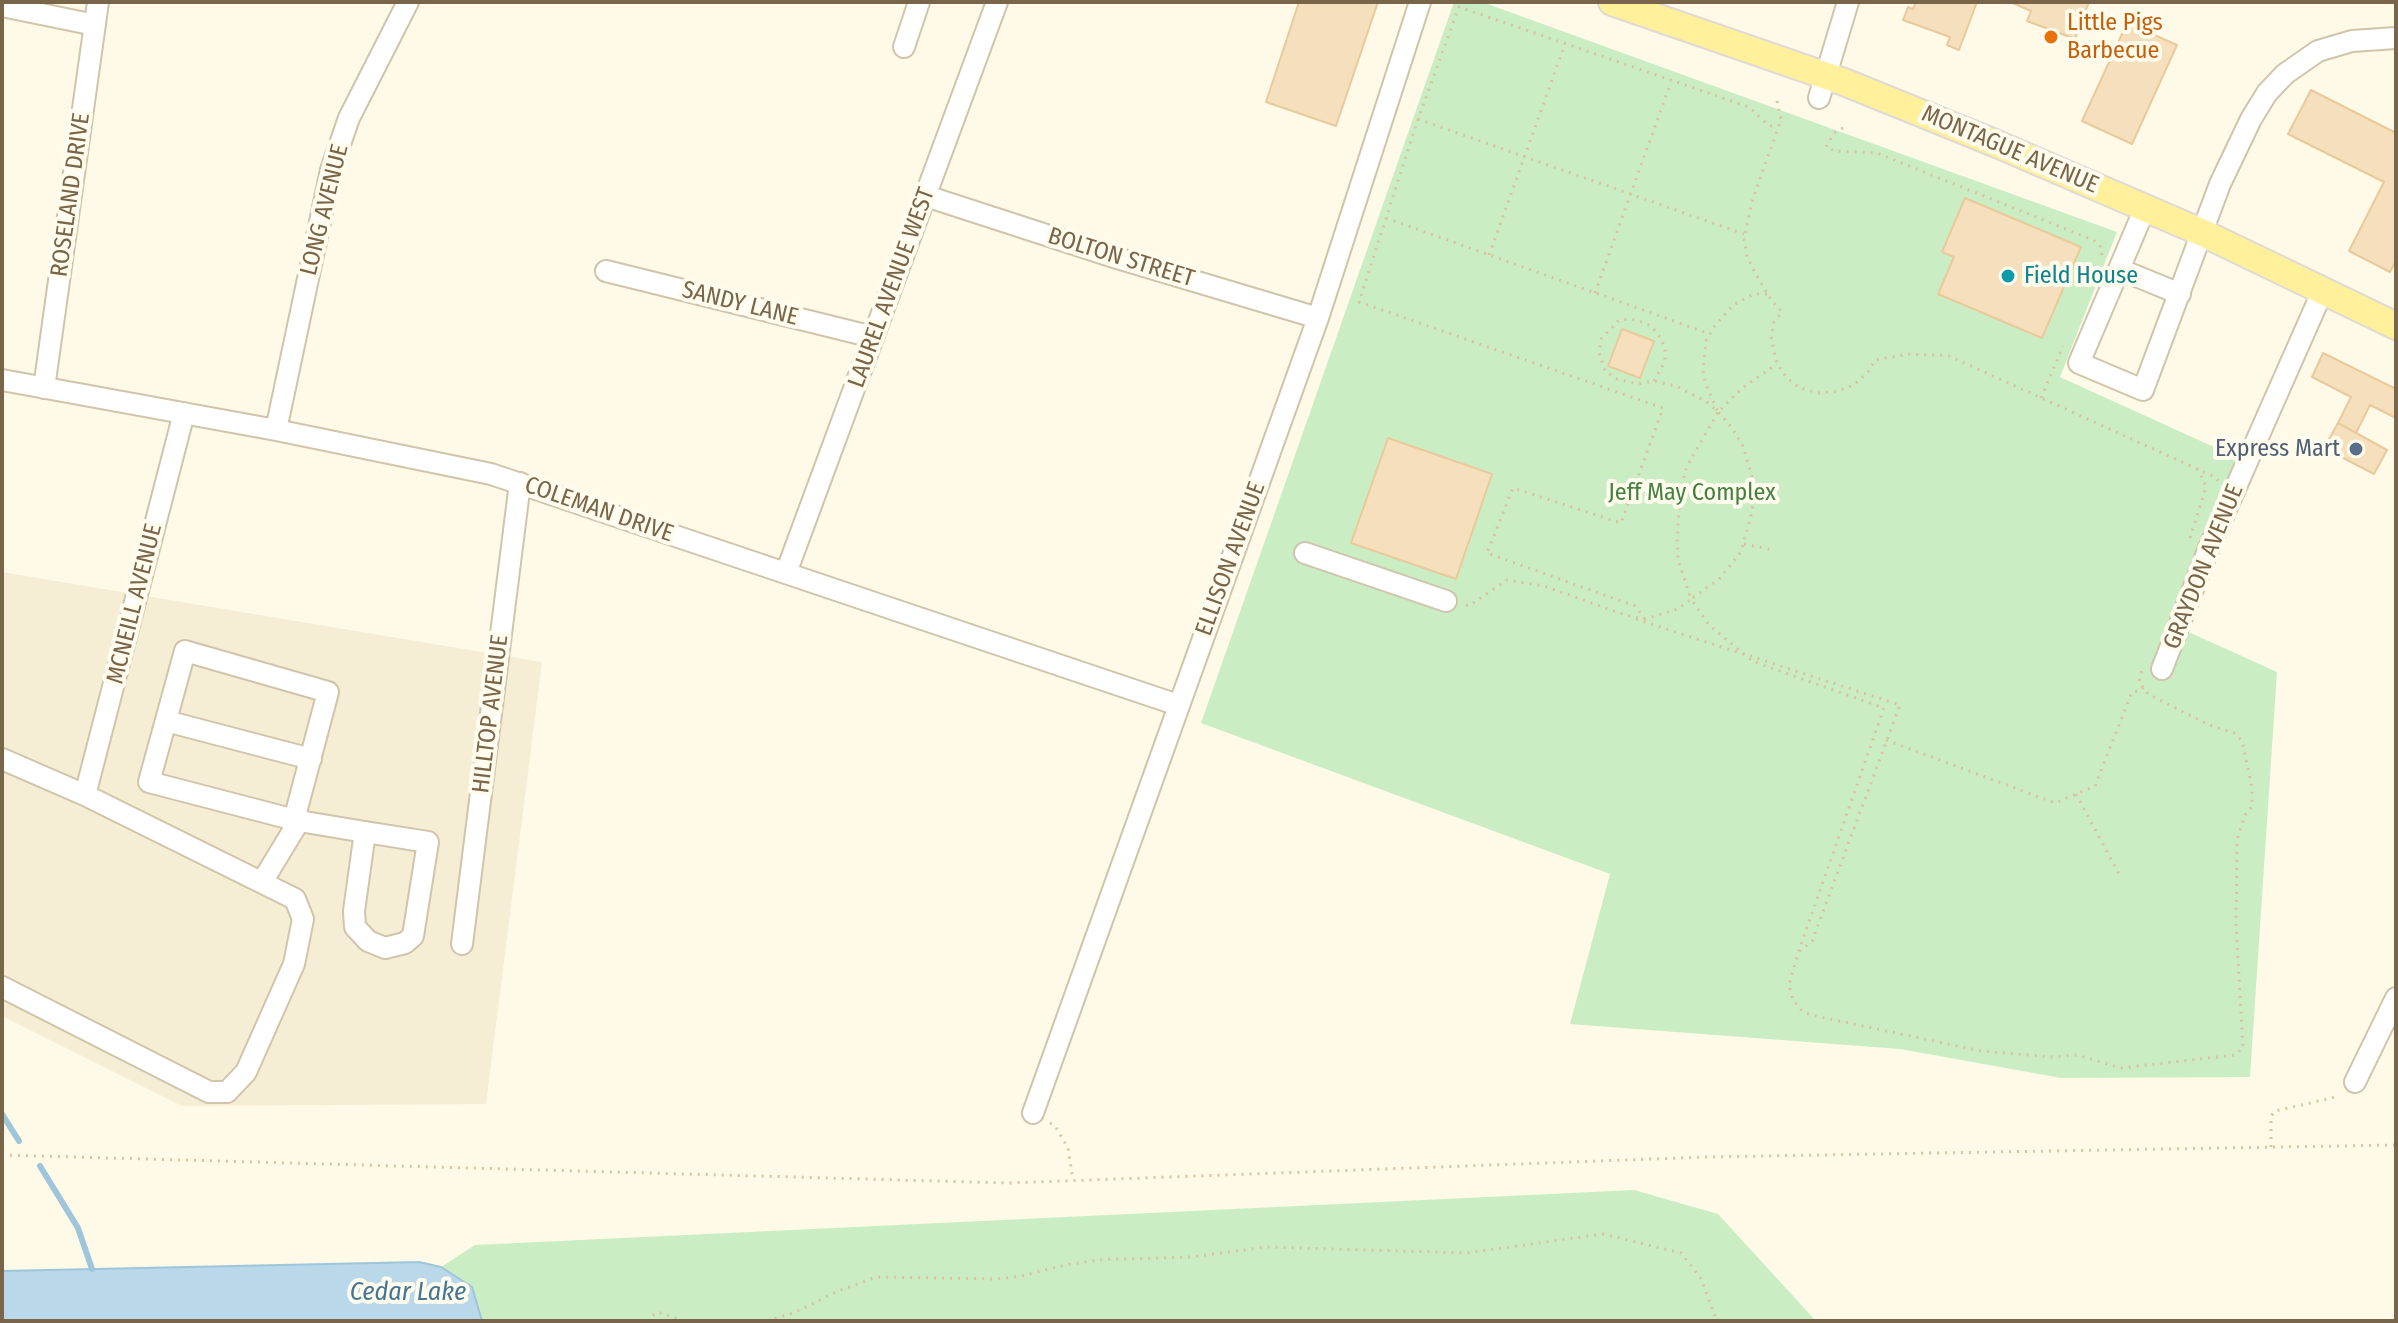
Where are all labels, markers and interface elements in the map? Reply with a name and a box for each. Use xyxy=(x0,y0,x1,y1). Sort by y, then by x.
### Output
place label: Little Pigs Barbecue xyxy=(2067,9,2163,65)
marker: Little Pigs Barbecue xyxy=(2042,28,2060,46)
street label: MONTAGUE AVENUE xyxy=(1917,100,2103,200)
street label: ROSELAND DRIVE xyxy=(45,111,97,279)
street label: LONG AVENUE xyxy=(295,141,355,279)
street label: LAUREL AVENUE WEST xyxy=(842,184,942,392)
street label: BOLTON STREET xyxy=(1044,222,1198,294)
place label: Field House xyxy=(2024,262,2138,290)
marker: Field House xyxy=(1999,267,2017,285)
street label: SANDY LANE xyxy=(679,276,801,332)
place label: Express Mart xyxy=(2215,435,2340,463)
marker: Express Mart xyxy=(2347,440,2365,458)
street label: COLEMAN DRIVE xyxy=(521,471,677,549)
street label: ELLISON AVENUE xyxy=(1190,478,1272,640)
park label: Jeff May Complex xyxy=(1608,479,1776,507)
street label: GRAYDON AVENUE xyxy=(2158,480,2250,654)
street label: MCNEILL AVENUE xyxy=(101,521,169,687)
street label: HILLTOP AVENUE xyxy=(467,633,515,795)
water label: Cedar Lake xyxy=(350,1277,466,1309)

